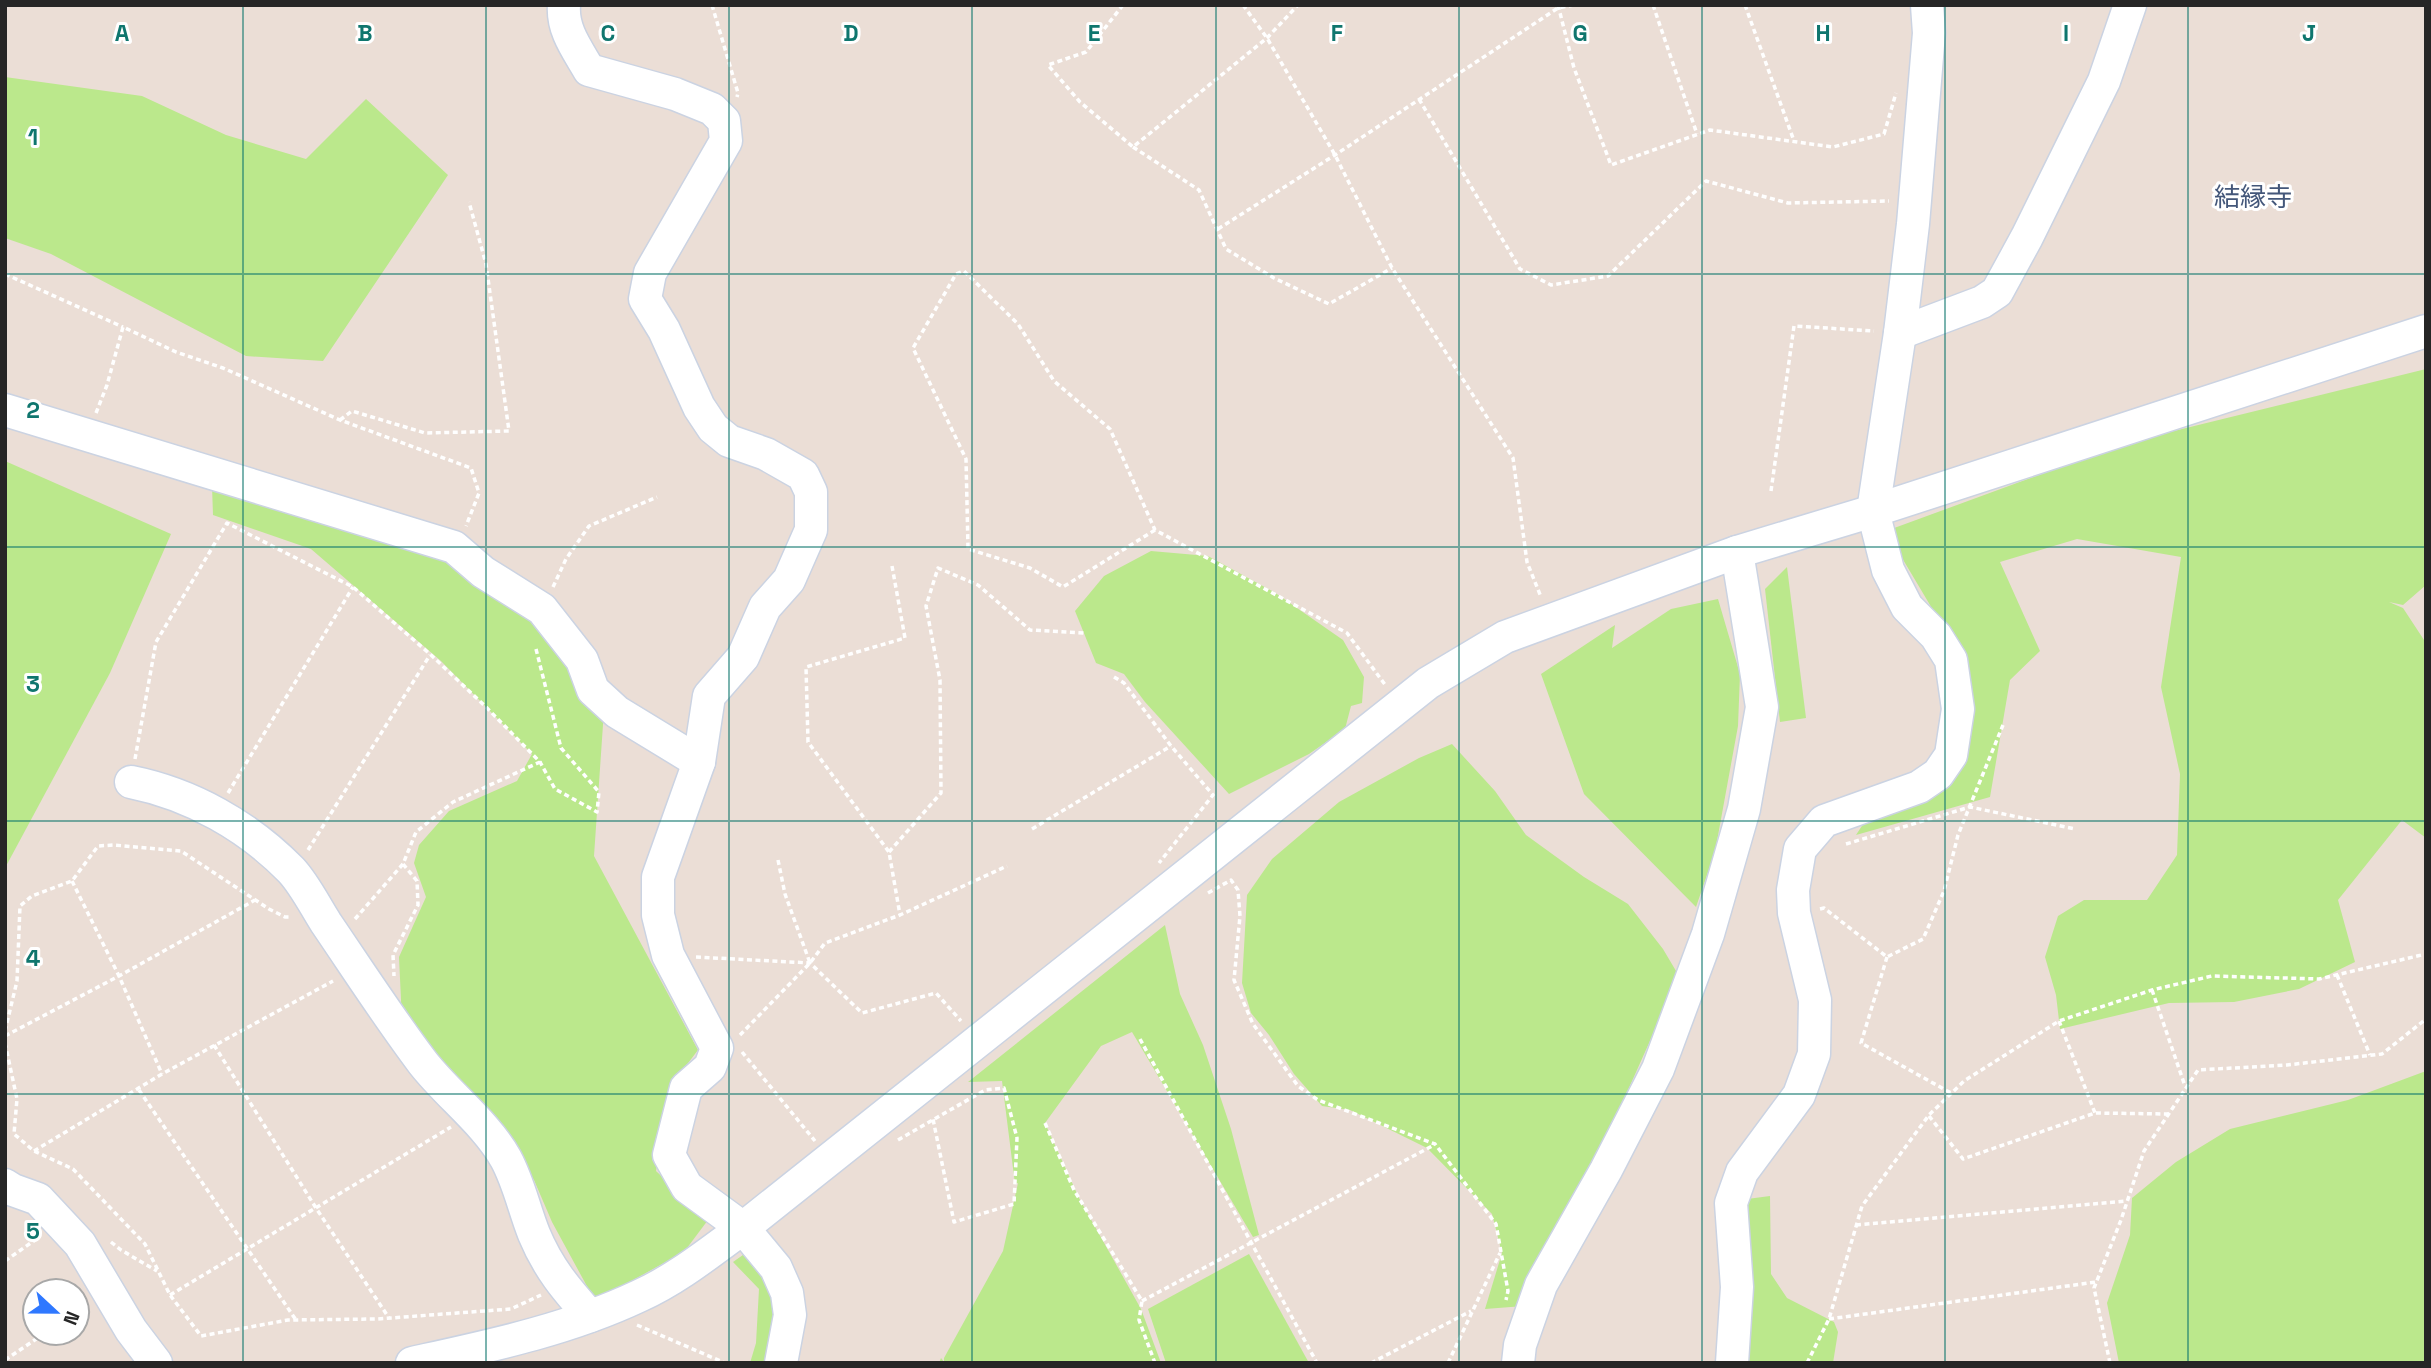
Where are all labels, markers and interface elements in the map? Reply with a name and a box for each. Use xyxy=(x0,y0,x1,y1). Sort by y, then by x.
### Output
text: A xyxy=(115,18,130,48)
text: B xyxy=(357,18,373,48)
text: C xyxy=(601,18,615,48)
text: D xyxy=(843,18,859,48)
text: E xyxy=(1088,18,1100,48)
text: F xyxy=(1331,18,1343,48)
text: G xyxy=(1572,18,1588,48)
text: H xyxy=(1815,18,1831,48)
text: I xyxy=(2063,18,2069,48)
text: J xyxy=(2302,18,2316,48)
text: 1 xyxy=(28,122,38,152)
district label: 結縁寺 xyxy=(2214,180,2292,214)
text: 2 xyxy=(26,395,40,425)
text: 3 xyxy=(26,669,40,699)
text: 4 xyxy=(26,943,41,973)
text: 5 xyxy=(26,1216,40,1246)
north arrow xyxy=(21,1277,91,1347)
text: N xyxy=(57,1308,85,1329)

